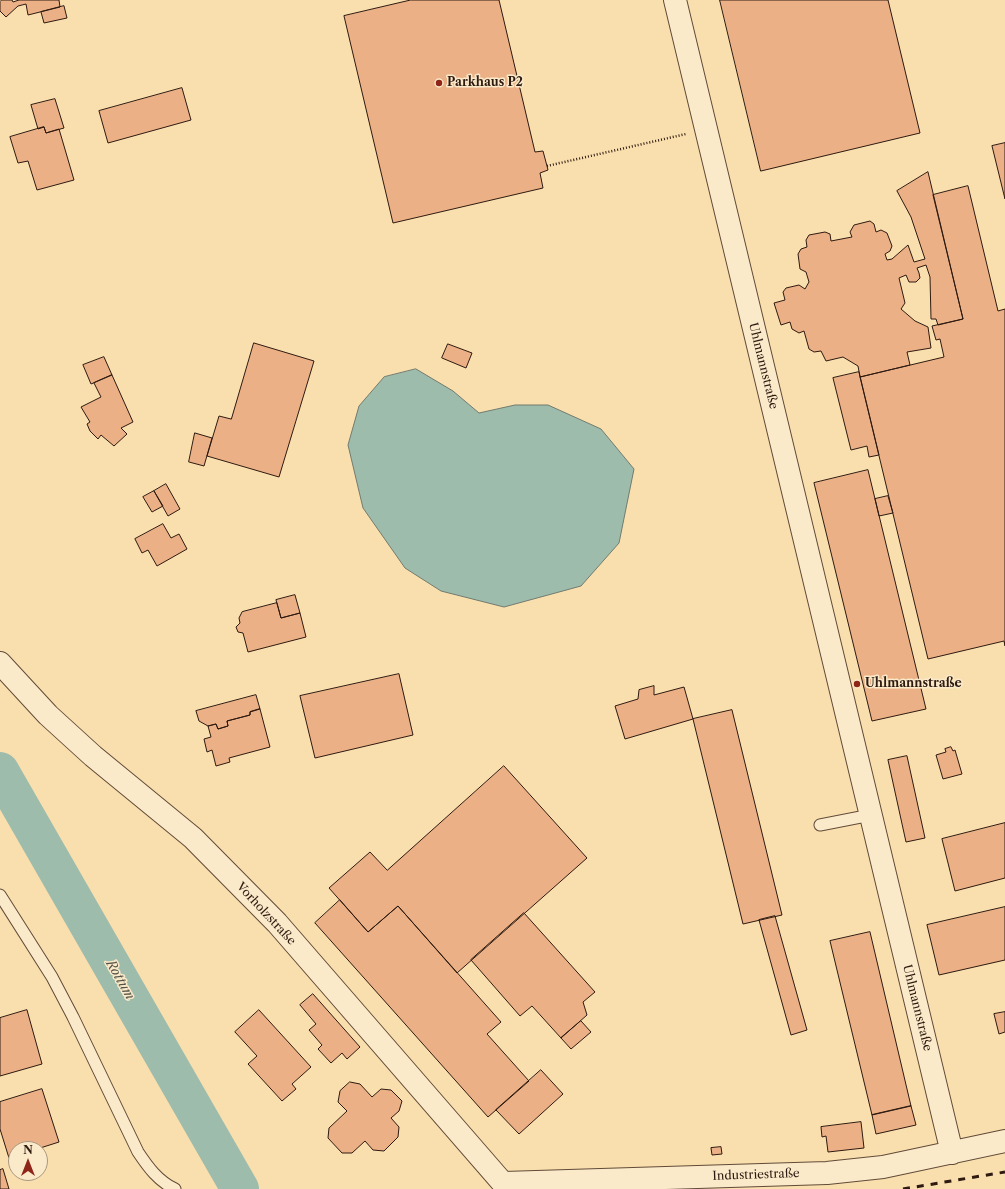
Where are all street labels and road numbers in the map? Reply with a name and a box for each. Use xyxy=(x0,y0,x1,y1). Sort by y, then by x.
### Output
street label: Uhlmannstraße xyxy=(745,321,781,411)
street label: Vorholzstraße xyxy=(233,880,299,948)
street label: Uhlmannstraße xyxy=(899,963,935,1053)
street label: Industriestraße xyxy=(712,1166,800,1184)

